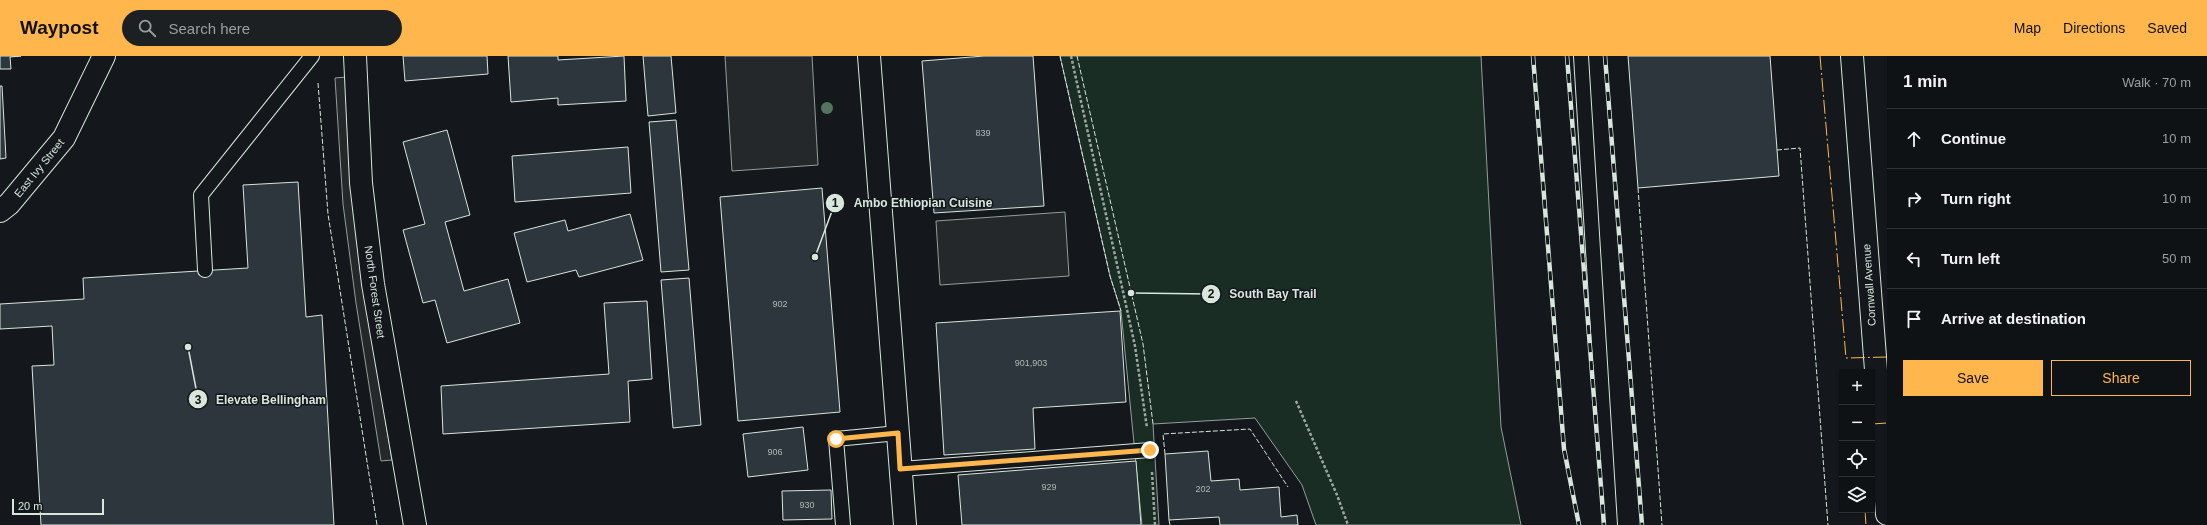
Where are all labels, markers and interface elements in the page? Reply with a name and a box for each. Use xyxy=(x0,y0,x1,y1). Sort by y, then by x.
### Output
search box xyxy=(122,10,402,46)
text: Waypost xyxy=(20,17,98,38)
icon: search xyxy=(136,17,158,39)
text: Search here xyxy=(168,20,250,37)
text: Map xyxy=(2014,20,2041,36)
text: Directions xyxy=(2063,20,2125,36)
text: Saved xyxy=(2147,20,2187,36)
text: 1 min xyxy=(1903,72,1947,91)
text: Walk · 70 m xyxy=(2122,75,2191,90)
house number: 839 xyxy=(975,128,991,138)
icon: ahead xyxy=(1903,128,1925,150)
text: Continue xyxy=(1941,130,2006,147)
text: 10 m xyxy=(2162,131,2191,146)
street label: East Ivy Street xyxy=(12,136,66,200)
icon: right xyxy=(1903,188,1925,210)
text: Turn right xyxy=(1941,190,2011,207)
callout: Ambo Ethiopian Cuisine xyxy=(825,191,1000,215)
text: 10 m xyxy=(2162,191,2191,206)
text: 1 xyxy=(832,196,839,210)
text: Ambo Ethiopian Cuisine xyxy=(854,196,993,210)
street label: Cornwall Avenue xyxy=(1860,244,1878,326)
street label: North Forest Street xyxy=(363,245,387,339)
icon: left xyxy=(1903,248,1925,270)
text: Turn left xyxy=(1941,250,2000,267)
text: 50 m xyxy=(2162,251,2191,266)
callout: South Bay Trail xyxy=(1201,282,1325,306)
text: 2 xyxy=(1208,287,1215,301)
text: South Bay Trail xyxy=(1229,287,1317,301)
house number: 902 xyxy=(772,299,788,309)
icon: arrive xyxy=(1903,308,1925,330)
text: Arrive at destination xyxy=(1941,310,2086,327)
house number: 901,903 xyxy=(1015,358,1047,368)
button: Save xyxy=(1903,360,2043,396)
button: Share xyxy=(2051,360,2191,396)
map controls xyxy=(1839,369,1875,513)
button: + xyxy=(1839,369,1875,405)
callout: Elevate Bellingham xyxy=(188,387,334,411)
text: 3 xyxy=(195,393,202,407)
text: Elevate Bellingham xyxy=(216,393,326,407)
button: − xyxy=(1839,405,1875,441)
route start xyxy=(827,430,845,448)
route end xyxy=(1141,441,1159,459)
button: locate xyxy=(1839,441,1875,477)
house number: 906 xyxy=(767,447,783,457)
button: layers xyxy=(1839,477,1875,513)
house number: 929 xyxy=(1041,482,1057,492)
house number: 202 xyxy=(1195,484,1211,494)
scale bar xyxy=(12,497,104,516)
text: 20 m xyxy=(18,500,42,512)
house number: 930 xyxy=(799,500,815,510)

